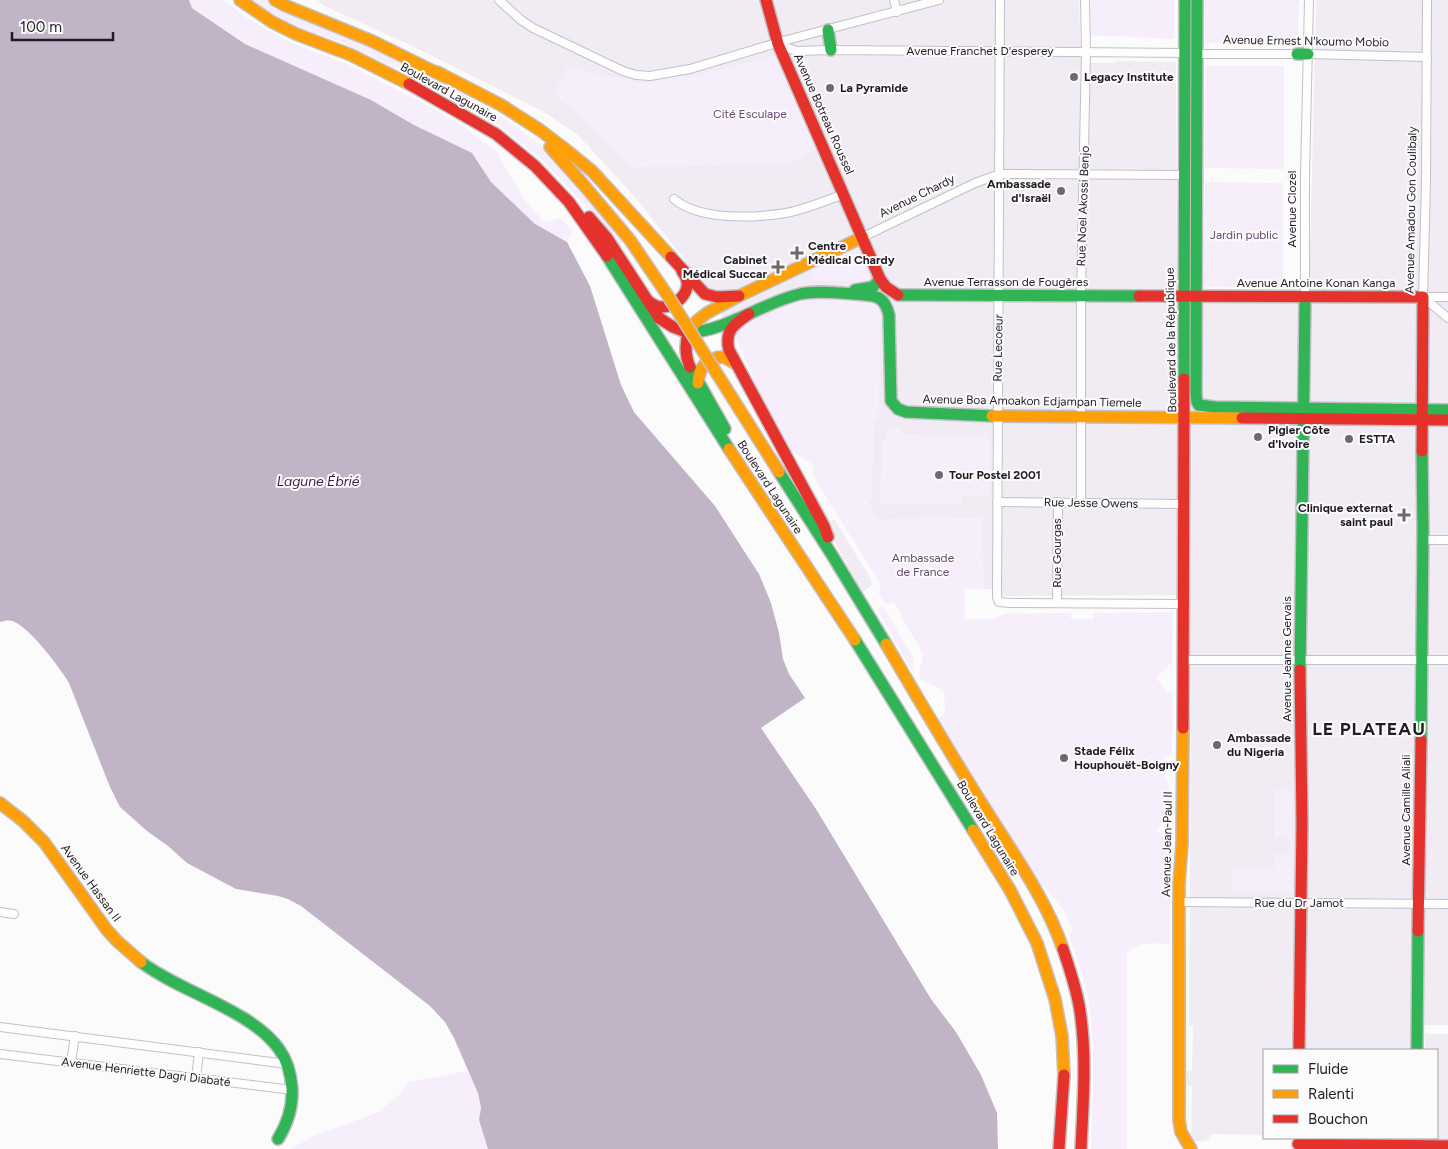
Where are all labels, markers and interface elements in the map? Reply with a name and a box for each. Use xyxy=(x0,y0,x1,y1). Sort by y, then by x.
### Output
scale bar xyxy=(12,10,114,42)
text: 100 m xyxy=(20,18,62,36)
street label: Avenue Ernest N'koumo Mobio xyxy=(1223,33,1389,49)
street label: Avenue Franchet D'esperey xyxy=(906,44,1054,58)
street label: Avenue Botreau Roussel xyxy=(791,52,857,176)
street label: Boulevard Lagunaire xyxy=(398,60,500,125)
place label: Legacy Institute xyxy=(1084,70,1174,84)
marker: Legacy Institute xyxy=(1068,71,1080,83)
place label: La Pyramide xyxy=(840,81,909,95)
marker: La Pyramide xyxy=(824,82,836,94)
park label: Cité Esculape xyxy=(713,107,787,121)
street label: Avenue Amadou Gon Coulibaly xyxy=(1403,126,1419,294)
street label: Rue Noel Akossi Benjo xyxy=(1074,145,1092,267)
street label: Avenue Chardy xyxy=(877,171,958,220)
street label: Avenue Clozel xyxy=(1285,171,1299,247)
place label: Ambassade d'Israël xyxy=(987,177,1051,205)
marker: Ambassade d'Israël xyxy=(1055,185,1067,197)
park label: Jardin public xyxy=(1210,228,1279,242)
place label: Centre Médical Chardy xyxy=(808,239,895,267)
marker: Centre Médical Chardy xyxy=(790,246,804,260)
place label: Cabinet Médical Succar xyxy=(683,253,767,281)
marker: Cabinet Médical Succar xyxy=(771,260,785,274)
street label: Boulevard de la République xyxy=(1163,267,1179,413)
street label: Avenue Terrasson de Fougères xyxy=(924,275,1089,289)
street label: Avenue Antoine Konan Kanga xyxy=(1237,276,1395,290)
street label: Rue Lecoeur xyxy=(990,314,1006,382)
street label: Avenue Boa Amoakon Edjampan Tiemele xyxy=(922,392,1142,410)
place label: Pigier Côte d'Ivoire xyxy=(1268,423,1330,451)
marker: Pigier Côte d'Ivoire xyxy=(1252,431,1264,443)
place label: ESTTA xyxy=(1359,432,1396,446)
marker: ESTTA xyxy=(1343,433,1355,445)
street label: Boulevard Lagunaire xyxy=(735,438,806,537)
place label: Tour Postel 2001 xyxy=(949,468,1041,482)
marker: Tour Postel 2001 xyxy=(933,469,945,481)
water label: Lagune Ébrié xyxy=(277,473,360,490)
street label: Rue Jesse Owens xyxy=(1044,495,1139,511)
place label: Clinique externat saint paul xyxy=(1298,501,1393,529)
marker: Clinique externat saint paul xyxy=(1397,508,1411,522)
street label: Rue Gourgas xyxy=(1050,518,1064,588)
park label: Ambassade de France xyxy=(892,551,955,579)
street label: Avenue Jeanne Gervais xyxy=(1280,596,1294,722)
district label: LE PLATEAU xyxy=(1312,718,1426,740)
place label: Ambassade du Nigeria xyxy=(1227,731,1291,759)
marker: Ambassade du Nigeria xyxy=(1211,739,1223,751)
place label: Stade Félix Houphouët-Boigny xyxy=(1074,744,1179,772)
marker: Stade Félix Houphouët-Boigny xyxy=(1058,752,1070,764)
street label: Avenue Camille Aliali xyxy=(1399,754,1413,866)
street label: Boulevard Lagunaire xyxy=(954,778,1022,879)
street label: Avenue Jean-Paul II xyxy=(1159,791,1175,897)
street label: Avenue Hassan II xyxy=(58,842,124,924)
street label: Rue du Dr Jamot xyxy=(1254,896,1344,910)
legend xyxy=(1263,1049,1438,1139)
street label: Avenue Henriette Dagri Diabaté xyxy=(61,1055,232,1089)
text: Fluide xyxy=(1308,1060,1348,1078)
text: Ralenti xyxy=(1308,1085,1354,1103)
text: Bouchon xyxy=(1308,1110,1368,1128)

